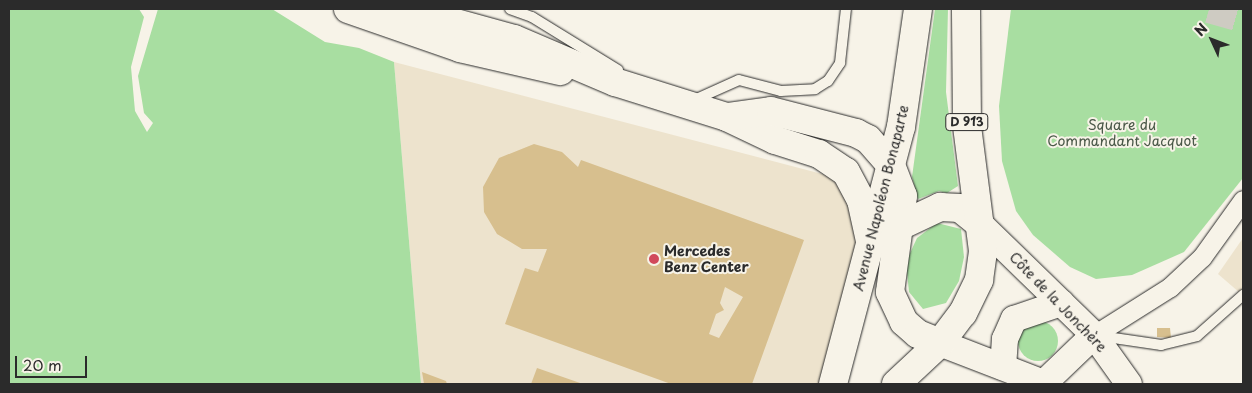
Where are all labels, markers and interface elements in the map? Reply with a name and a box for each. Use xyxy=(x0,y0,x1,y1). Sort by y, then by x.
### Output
north arrow xyxy=(1187,15,1237,65)
text: N xyxy=(1189,18,1212,41)
street label: Avenue Napoléon Bonaparte xyxy=(850,103,912,293)
road number: D 913 xyxy=(944,112,990,132)
park label: Square du Commandant Jacquot xyxy=(1047,117,1197,150)
place label: Mercedes Benz Center xyxy=(664,243,751,276)
street label: Côte de la Jonchère xyxy=(1005,248,1111,356)
marker: Mercedes Benz Center xyxy=(648,253,660,265)
scale bar xyxy=(18,346,90,378)
text: 20 m xyxy=(23,353,62,376)

